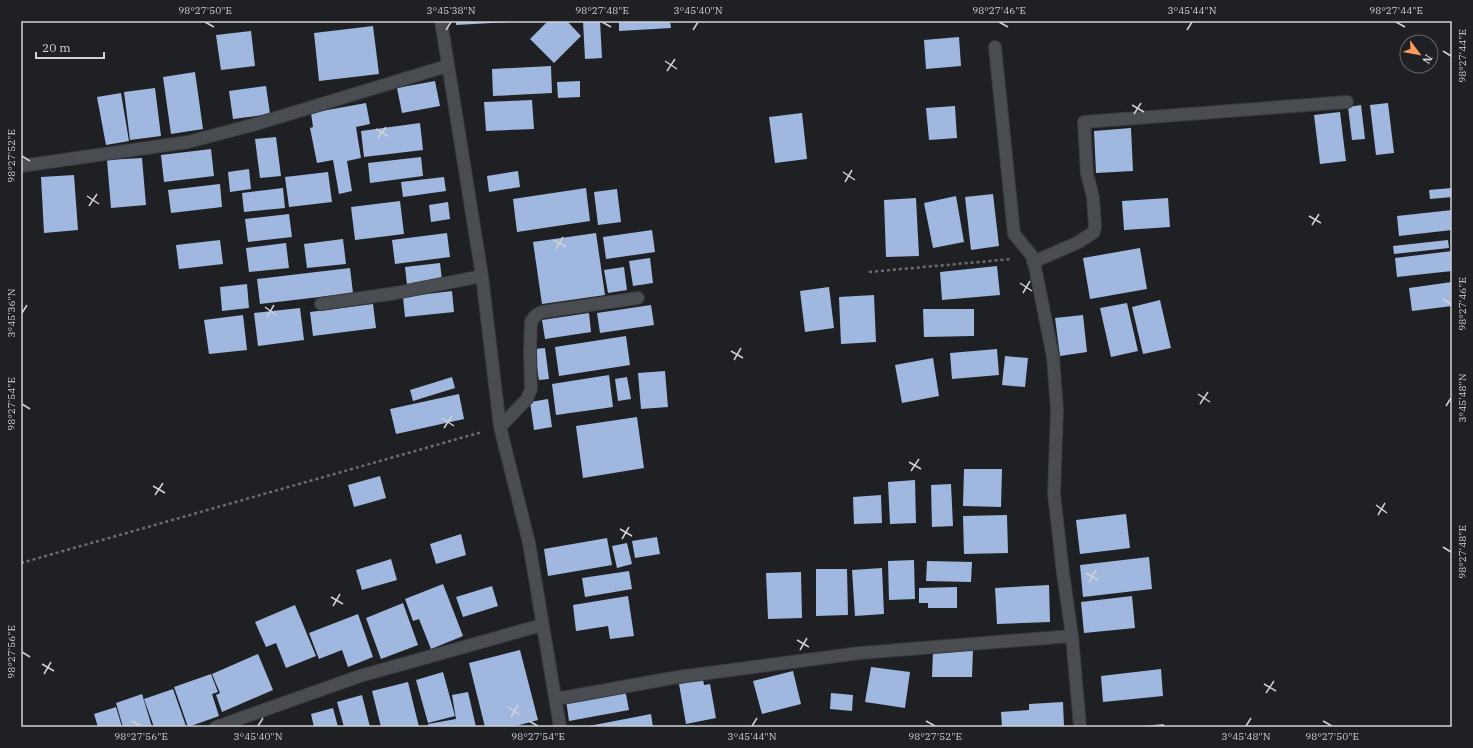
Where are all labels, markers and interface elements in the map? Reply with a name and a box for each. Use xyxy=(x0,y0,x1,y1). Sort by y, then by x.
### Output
text: 98°27'50"E xyxy=(178,4,232,17)
text: 3°45'38"N xyxy=(427,4,476,17)
text: 98°27'48"E xyxy=(575,4,629,17)
text: 3°45'40"N xyxy=(674,4,723,17)
text: 98°27'46"E xyxy=(972,4,1026,17)
text: 3°45'44"N xyxy=(1168,4,1217,17)
text: 98°27'44"E xyxy=(1369,4,1423,17)
text: 98°27'44"E xyxy=(1456,29,1469,83)
scale bar xyxy=(36,34,104,60)
north arrow xyxy=(1399,34,1439,74)
text: 20 m xyxy=(42,40,71,55)
text: N xyxy=(1419,52,1436,67)
text: 98°27'52"E xyxy=(5,129,18,183)
text: 98°27'46"E xyxy=(1456,277,1469,331)
text: 3°45'36"N xyxy=(5,288,18,338)
text: 3°45'48"N xyxy=(1456,373,1469,423)
text: 98°27'54"E xyxy=(5,377,18,431)
text: 98°27'48"E xyxy=(1456,525,1469,579)
text: 98°27'56"E xyxy=(5,625,18,679)
text: 98°27'56"E xyxy=(114,730,168,743)
text: 3°45'40"N xyxy=(234,730,283,743)
text: 98°27'54"E xyxy=(511,730,565,743)
text: 3°45'44"N xyxy=(728,730,777,743)
text: 98°27'52"E xyxy=(908,730,962,743)
text: 3°45'48"N xyxy=(1222,730,1271,743)
text: 98°27'50"E xyxy=(1305,730,1359,743)

